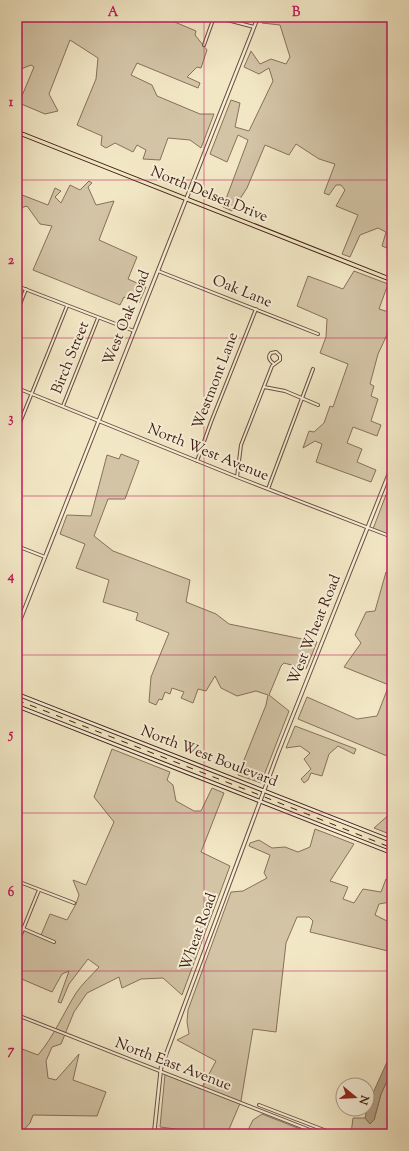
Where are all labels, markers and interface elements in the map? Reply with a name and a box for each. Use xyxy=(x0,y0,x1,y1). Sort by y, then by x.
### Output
text: A xyxy=(108,4,119,22)
text: B xyxy=(292,4,301,22)
text: 1 xyxy=(9,94,14,112)
street label: North Delsea Drive xyxy=(147,162,271,228)
text: 2 xyxy=(8,252,15,270)
street label: West Oak Road xyxy=(98,267,156,369)
street label: Oak Lane xyxy=(209,271,275,313)
street label: Birch Street xyxy=(47,319,95,397)
street label: Westmont Lane xyxy=(188,329,244,433)
text: 3 xyxy=(8,410,14,428)
street label: North West Avenue xyxy=(144,419,272,487)
text: 4 xyxy=(7,568,15,586)
street label: West Wheat Road xyxy=(283,571,347,688)
street label: North West Boulevard xyxy=(138,721,281,793)
text: 5 xyxy=(8,726,14,744)
text: 6 xyxy=(8,884,15,902)
street label: Wheat Road xyxy=(175,890,223,974)
street label: North East Avenue xyxy=(112,1033,234,1097)
text: 7 xyxy=(8,1042,15,1060)
north arrow xyxy=(335,1077,375,1117)
text: N xyxy=(355,1092,373,1107)

